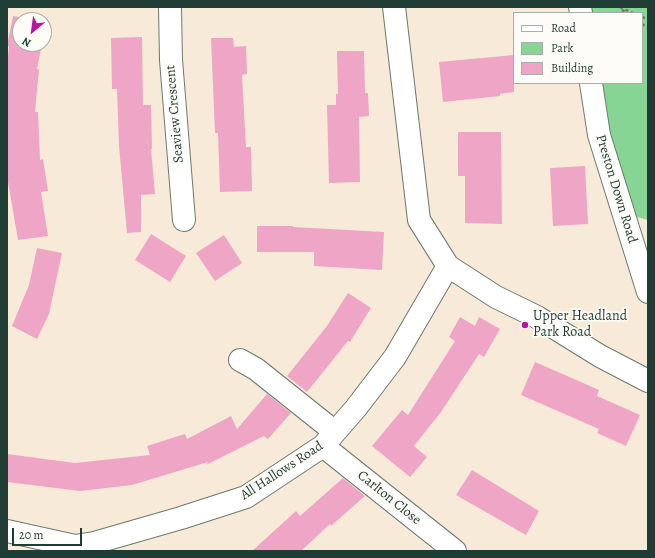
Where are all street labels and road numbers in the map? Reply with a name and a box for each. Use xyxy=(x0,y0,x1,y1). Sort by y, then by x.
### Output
street label: Seaview Crescent xyxy=(162,64,188,164)
street label: Preston Down Road xyxy=(591,133,641,245)
street label: All Hallows Road xyxy=(237,438,327,504)
street label: Carlton Close xyxy=(354,467,424,529)

